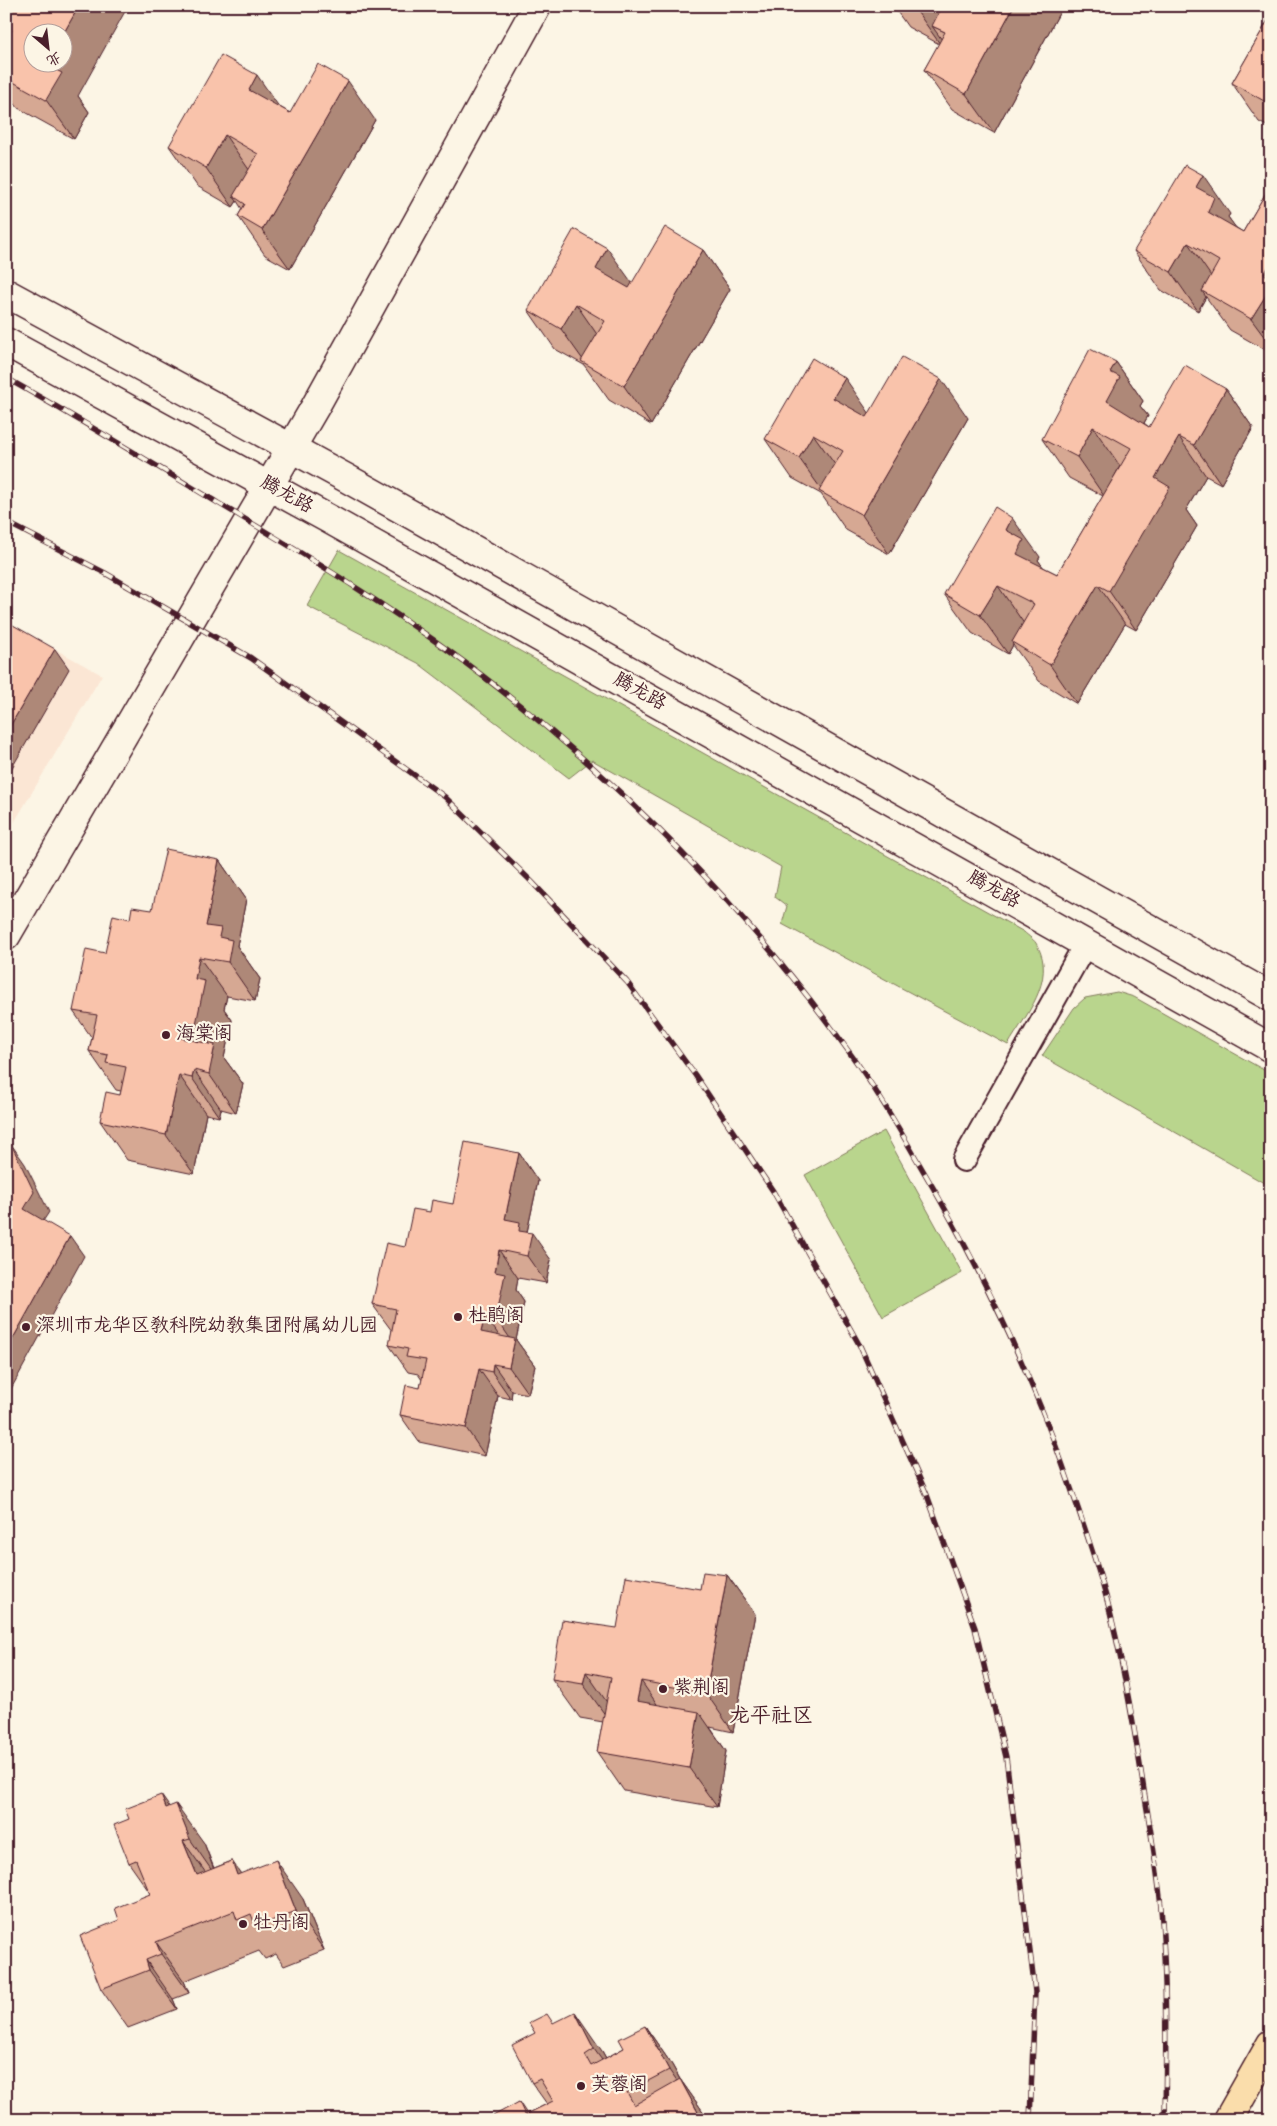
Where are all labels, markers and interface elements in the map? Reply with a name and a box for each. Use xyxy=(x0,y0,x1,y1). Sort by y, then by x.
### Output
north arrow xyxy=(22,22,72,72)
text: 北 xyxy=(43,46,63,68)
street label: 腾龙路 xyxy=(255,471,317,520)
street label: 腾龙路 xyxy=(608,668,670,717)
street label: 腾龙路 xyxy=(962,866,1024,915)
place label: 海棠阁 xyxy=(176,1023,233,1047)
marker: 海棠阁 xyxy=(160,1029,172,1041)
place label: 杜鹃阁 xyxy=(468,1305,525,1329)
marker: 杜鹃阁 xyxy=(452,1311,464,1323)
place label: 深圳市龙华区教科院幼教集团附属幼儿园 xyxy=(36,1315,378,1339)
marker: 深圳市龙华区教科院幼教集团附属幼儿园 xyxy=(20,1321,32,1333)
place label: 紫荆阁 xyxy=(673,1677,730,1701)
marker: 紫荆阁 xyxy=(657,1683,669,1695)
district label: 龙平社区 xyxy=(729,1704,813,1731)
place label: 牡丹阁 xyxy=(253,1912,310,1936)
marker: 牡丹阁 xyxy=(237,1918,249,1930)
place label: 芙蓉阁 xyxy=(591,2074,648,2098)
marker: 芙蓉阁 xyxy=(575,2080,587,2092)

